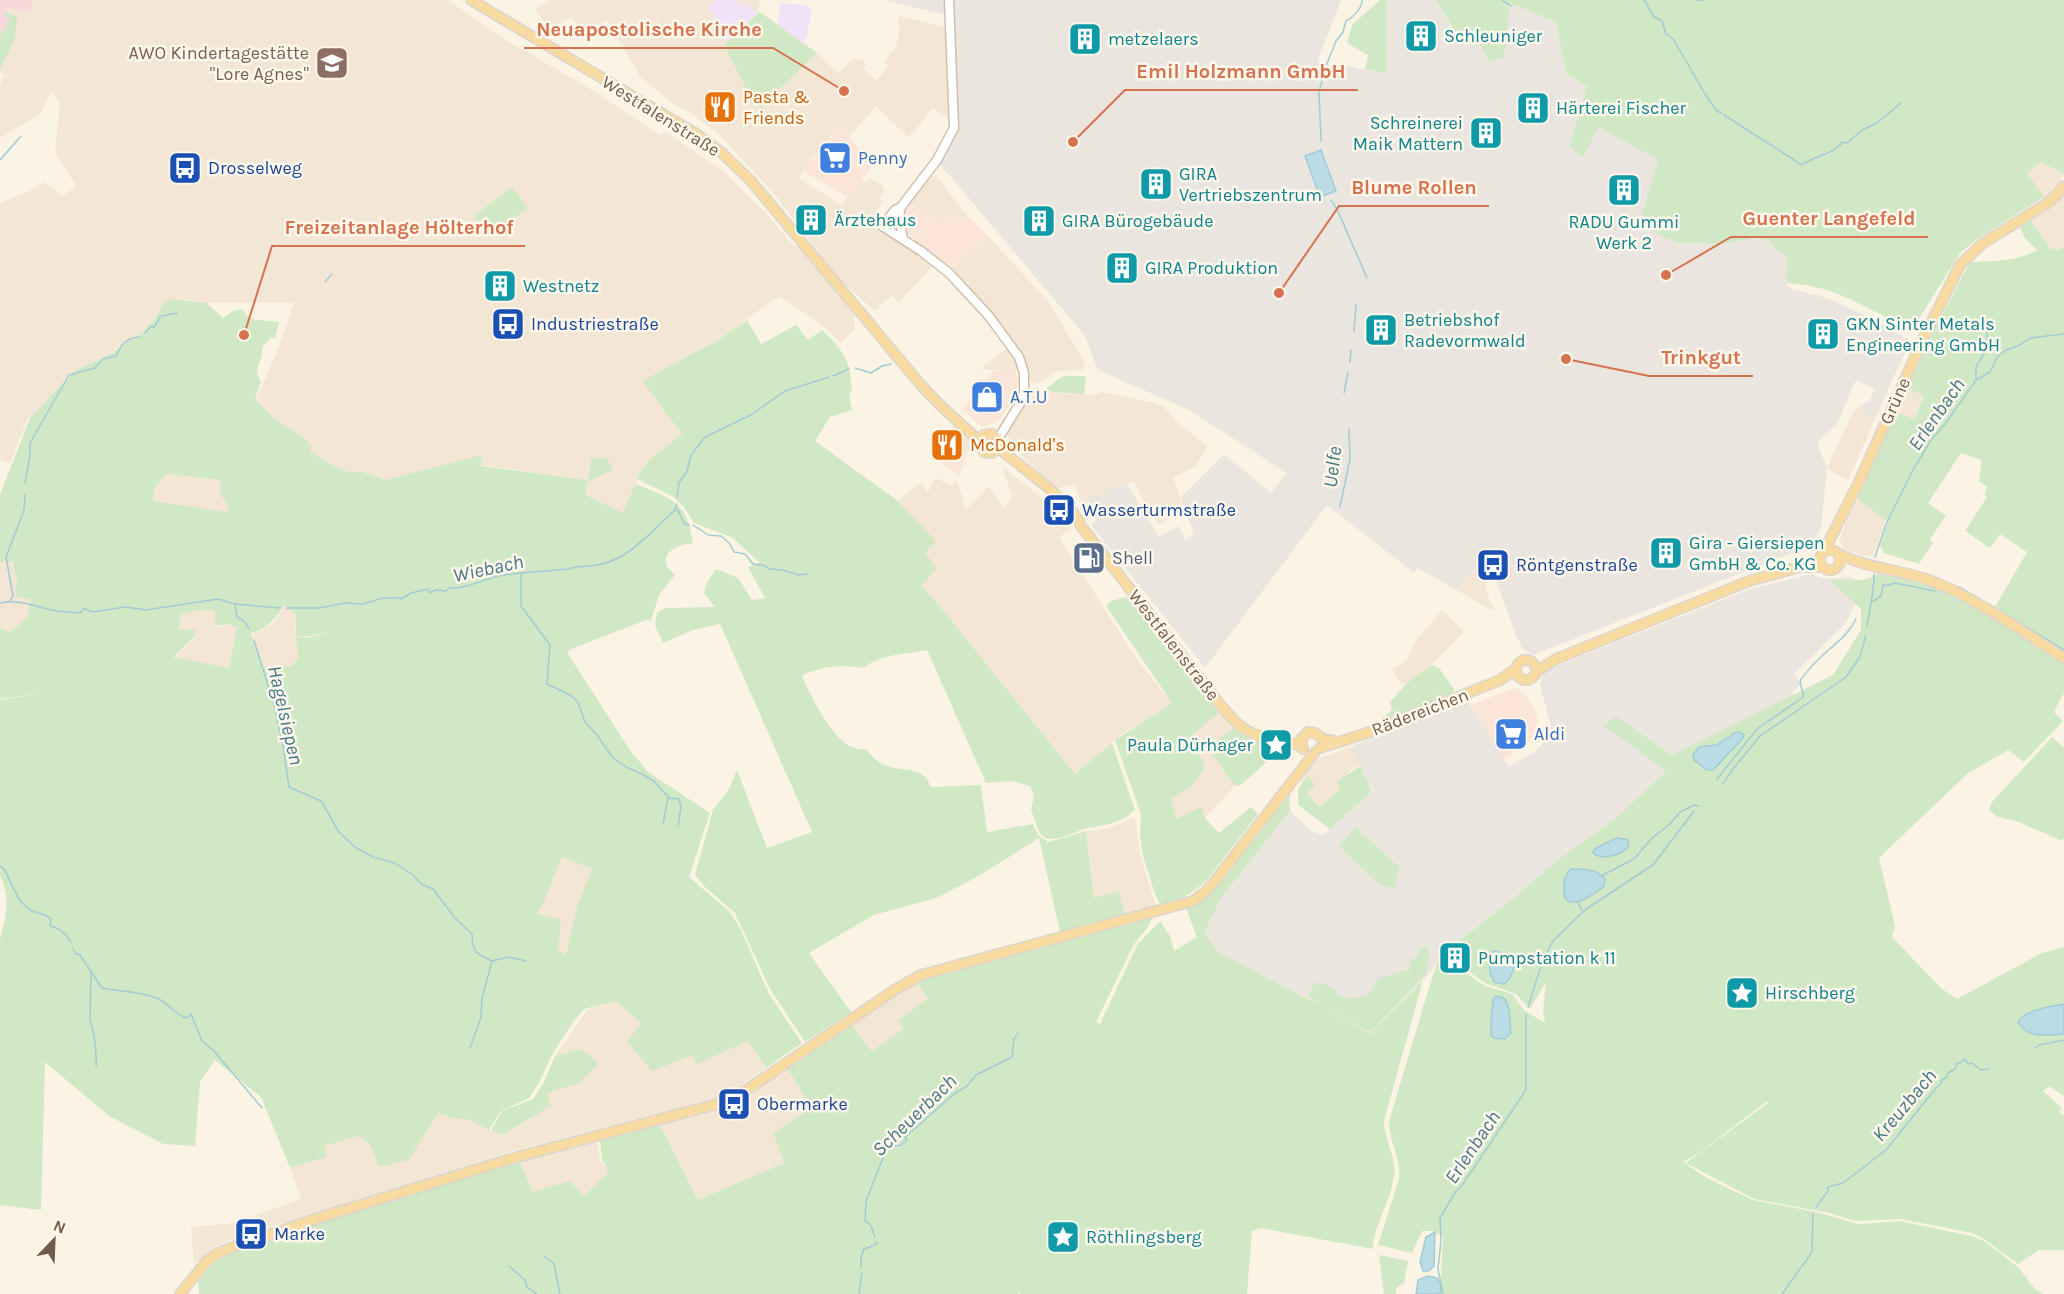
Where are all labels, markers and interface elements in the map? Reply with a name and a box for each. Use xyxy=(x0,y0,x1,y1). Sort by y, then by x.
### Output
callout: Neuapostolische Kirche xyxy=(524,10,773,48)
text: Neuapostolische Kirche xyxy=(536,18,762,41)
building icon: Schleuniger xyxy=(1403,18,1439,54)
building icon: metzelaers xyxy=(1067,21,1103,57)
place label: Schleuniger xyxy=(1444,25,1543,47)
place label: metzelaers xyxy=(1108,28,1199,50)
place label: AWO Kindertagestätte "Lore Agnes" xyxy=(129,42,309,85)
school or university icon: AWO Kindertagestätte "Lore Agnes" xyxy=(314,45,350,81)
callout: Emil Holzmann GmbH xyxy=(1125,52,1358,90)
text: Emil Holzmann GmbH xyxy=(1136,60,1346,83)
street label: Westfalenstraße xyxy=(598,71,724,161)
place label: Pasta & Friends xyxy=(743,86,810,129)
restaurant icon: Pasta & Friends xyxy=(702,89,738,125)
building icon: Härterei Fischer xyxy=(1515,90,1551,126)
place label: Härterei Fischer xyxy=(1556,97,1686,119)
place label: Schreinerei Maik Mattern xyxy=(1353,112,1463,155)
building icon: Schreinerei Maik Mattern xyxy=(1468,115,1504,151)
supermarket icon: Penny xyxy=(817,140,853,176)
place label: Penny xyxy=(858,147,908,169)
bus stop icon: Drosselweg xyxy=(167,150,203,186)
place label: Drosselweg xyxy=(208,157,302,179)
place label: GIRA Vertriebszentrum xyxy=(1179,163,1322,206)
building icon: GIRA Vertriebszentrum xyxy=(1138,166,1174,202)
callout: Blume Rollen xyxy=(1339,168,1489,206)
building icon: RADU Gummi Werk 2 xyxy=(1606,172,1642,208)
text: Blume Rollen xyxy=(1351,176,1477,199)
callout: Guenter Langefeld xyxy=(1731,199,1928,237)
building icon: Ärztehaus xyxy=(793,202,829,238)
building icon: GIRA Bürogebäude xyxy=(1021,203,1057,239)
text: Guenter Langefeld xyxy=(1742,207,1916,230)
callout: Freizeitanlage Hölterhof xyxy=(272,208,525,246)
place label: Ärztehaus xyxy=(834,209,917,231)
place label: GIRA Bürogebäude xyxy=(1062,210,1214,232)
place label: RADU Gummi Werk 2 xyxy=(1569,211,1679,254)
text: Freizeitanlage Hölterhof xyxy=(284,216,514,239)
building icon: GIRA Produktion xyxy=(1104,250,1140,286)
place label: GIRA Produktion xyxy=(1145,257,1278,279)
building icon: Westnetz xyxy=(482,268,518,304)
place label: Westnetz xyxy=(523,275,599,297)
bus stop icon: Industriestraße xyxy=(490,306,526,342)
place label: Betriebshof Radevormwald xyxy=(1404,309,1526,352)
building icon: Betriebshof Radevormwald xyxy=(1363,312,1399,348)
place label: Industriestraße xyxy=(531,313,659,335)
place label: GKN Sinter Metals Engineering GmbH xyxy=(1846,313,2000,356)
building icon: GKN Sinter Metals Engineering GmbH xyxy=(1805,316,1841,352)
callout: Trinkgut xyxy=(1649,338,1753,376)
text: Trinkgut xyxy=(1661,346,1741,369)
street label: Grüne xyxy=(1875,374,1915,428)
water label: Erlenbach xyxy=(1903,374,1970,455)
shop icon: A.T.U xyxy=(969,379,1005,415)
place label: A.T.U xyxy=(1010,386,1048,408)
restaurant icon: McDonald's xyxy=(929,427,965,463)
place label: McDonald's xyxy=(970,434,1065,456)
water label: Uelfe xyxy=(1319,445,1346,489)
bus stop icon: Wasserturmstraße xyxy=(1041,492,1077,528)
place label: Wasserturmstraße xyxy=(1082,499,1236,521)
place label: Gira - Giersiepen GmbH & Co. KG xyxy=(1689,532,1825,575)
building icon: Gira - Giersiepen GmbH & Co. KG xyxy=(1648,535,1684,571)
fuel station icon: Shell xyxy=(1071,540,1107,576)
place label: Shell xyxy=(1112,547,1153,569)
bus stop icon: Röntgenstraße xyxy=(1475,547,1511,583)
water label: Wiebach xyxy=(451,550,525,587)
place label: Röntgenstraße xyxy=(1516,554,1638,576)
street label: Westfalenstraße xyxy=(1124,585,1224,705)
water label: Hagelsiepen xyxy=(263,663,308,767)
street label: Rädereichen xyxy=(1368,683,1472,741)
supermarket icon: Aldi xyxy=(1493,716,1529,752)
place label: Aldi xyxy=(1534,723,1565,745)
place icon: Paula Dürhager xyxy=(1258,727,1294,763)
place label: Paula Dürhager xyxy=(1127,734,1253,756)
building icon: Pumpstation k 11 xyxy=(1437,940,1473,976)
place label: Pumpstation k 11 xyxy=(1478,947,1616,969)
place icon: Hirschberg xyxy=(1724,975,1760,1011)
place label: Hirschberg xyxy=(1765,982,1855,1004)
water label: Kreuzbach xyxy=(1868,1065,1941,1146)
water label: Scheuerbach xyxy=(867,1070,961,1161)
bus stop icon: Obermarke xyxy=(716,1086,752,1122)
place label: Obermarke xyxy=(757,1093,848,1115)
water label: Erlenbach xyxy=(1440,1106,1505,1188)
north arrow xyxy=(24,1210,84,1270)
text: N xyxy=(51,1216,69,1238)
bus stop icon: Marke xyxy=(233,1216,269,1252)
place icon: Röthlingsberg xyxy=(1045,1219,1081,1255)
place label: Marke xyxy=(274,1223,325,1245)
place label: Röthlingsberg xyxy=(1086,1226,1202,1248)

